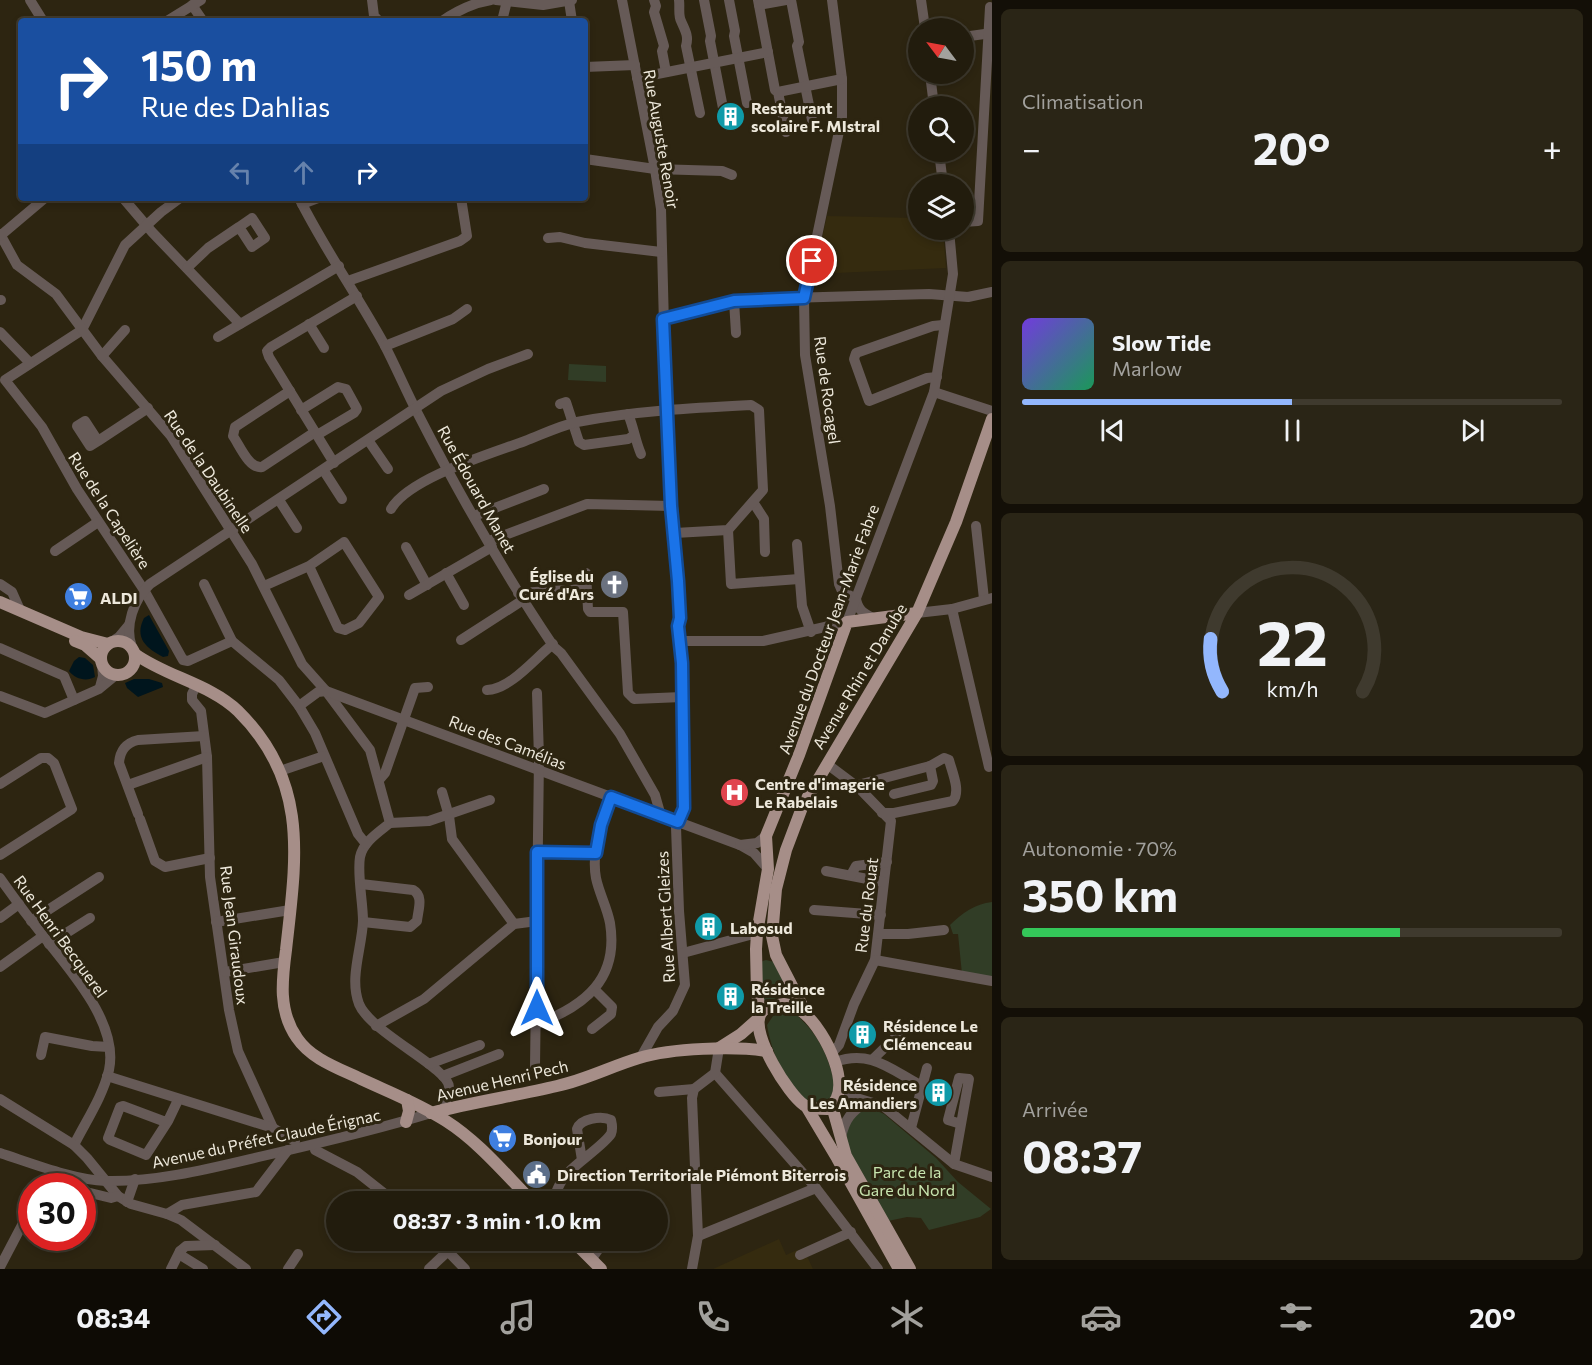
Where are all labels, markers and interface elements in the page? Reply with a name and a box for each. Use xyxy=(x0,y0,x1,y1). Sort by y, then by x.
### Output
north arrow xyxy=(908,18,974,84)
map controls xyxy=(908,18,974,240)
text: 150 m xyxy=(141,38,257,90)
icon: right xyxy=(42,42,120,120)
street label: Rue Auguste Renoir xyxy=(640,68,684,211)
text: Climatisation xyxy=(1022,89,1143,113)
text: Rue des Dahlias xyxy=(141,90,330,123)
button: search xyxy=(908,96,974,162)
place label: Restaurant scolaire F. MIstral xyxy=(751,98,880,135)
building icon: Restaurant scolaire F. MIstral xyxy=(714,100,746,132)
text: 20° xyxy=(1253,119,1331,174)
text: − xyxy=(1022,127,1041,168)
text: + xyxy=(1543,127,1562,168)
icon: left xyxy=(224,156,257,189)
icon: ahead xyxy=(287,156,320,189)
icon: right xyxy=(350,156,383,189)
button: layers xyxy=(908,174,974,240)
pin xyxy=(786,235,837,286)
icon: arrive xyxy=(795,244,828,277)
text: Slow Tide xyxy=(1112,329,1211,356)
street label: Rue de Rocagel xyxy=(811,335,845,445)
text: Marlow xyxy=(1112,356,1182,380)
street label: Rue de la Daubinelle xyxy=(161,406,257,536)
icon: previous xyxy=(1096,414,1129,447)
icon: pause xyxy=(1276,414,1309,447)
icon: next xyxy=(1456,414,1489,447)
street label: Rue Édouard Manet xyxy=(434,422,520,556)
street label: Rue de la Capelière xyxy=(65,448,155,572)
street label: Avenue du Docteur Jean-Marie Fabre xyxy=(774,502,882,756)
place label: Église du Curé d'Ars xyxy=(519,566,594,603)
church icon: Église du Curé d'Ars xyxy=(599,568,631,600)
supermarket icon: ALDI xyxy=(63,581,95,613)
place label: ALDI xyxy=(100,588,138,607)
street label: Avenue Rhin et Danube xyxy=(808,600,910,752)
text: 22 xyxy=(1256,603,1328,679)
text: km/h xyxy=(1266,675,1318,701)
street label: Rue des Camélias xyxy=(446,711,570,773)
place label: Centre d'imagerie Le Rabelais xyxy=(755,774,885,811)
hospital icon: Centre d'imagerie Le Rabelais xyxy=(718,776,750,808)
text: Autonomie · 70% xyxy=(1022,836,1177,860)
street label: Rue Albert Gleizes xyxy=(652,851,678,983)
street label: Rue du Rouat xyxy=(851,856,881,954)
street label: Rue Jean Giraudoux xyxy=(217,864,253,1006)
text: 350 km xyxy=(1022,866,1178,921)
street label: Rue Henri Becquerel xyxy=(10,871,112,1001)
building icon: Labosud xyxy=(693,911,725,943)
place label: Labosud xyxy=(730,918,793,937)
position arrow xyxy=(505,976,569,1040)
place label: Résidence la Treille xyxy=(751,979,825,1016)
building icon: Résidence la Treille xyxy=(714,981,746,1013)
place label: Résidence Le Clémenceau xyxy=(883,1016,978,1053)
building icon: Résidence Le Clémenceau xyxy=(846,1018,878,1050)
street label: Avenue Henri Pech xyxy=(434,1056,570,1104)
place label: Résidence Les Amandiers xyxy=(810,1075,917,1112)
building icon: Résidence Les Amandiers xyxy=(922,1077,954,1109)
text: Arrivée xyxy=(1022,1097,1088,1121)
street label: Avenue du Préfet Claude Érignac xyxy=(150,1104,382,1172)
supermarket icon: Bonjour xyxy=(486,1122,518,1154)
text: 08:37 xyxy=(1022,1127,1142,1182)
place label: Bonjour xyxy=(523,1129,583,1148)
public building icon: Direction Territoriale Piémont Biterrois xyxy=(520,1158,552,1190)
park label: Parc de la Gare du Nord xyxy=(859,1162,955,1199)
place label: Direction Territoriale Piémont Biterrois xyxy=(557,1165,846,1184)
speed limit sign: 30 xyxy=(18,1173,96,1251)
text: 08:37 · 3 min · 1.0 km xyxy=(393,1207,601,1234)
icon: directions xyxy=(303,1296,345,1338)
icon: music xyxy=(497,1296,539,1338)
icon: phone xyxy=(692,1296,734,1338)
icon: climate xyxy=(886,1296,928,1338)
icon: car xyxy=(1080,1296,1122,1338)
icon: filters xyxy=(1275,1296,1317,1338)
text: 08:34 xyxy=(76,1301,150,1334)
text: 20° xyxy=(1469,1301,1516,1334)

